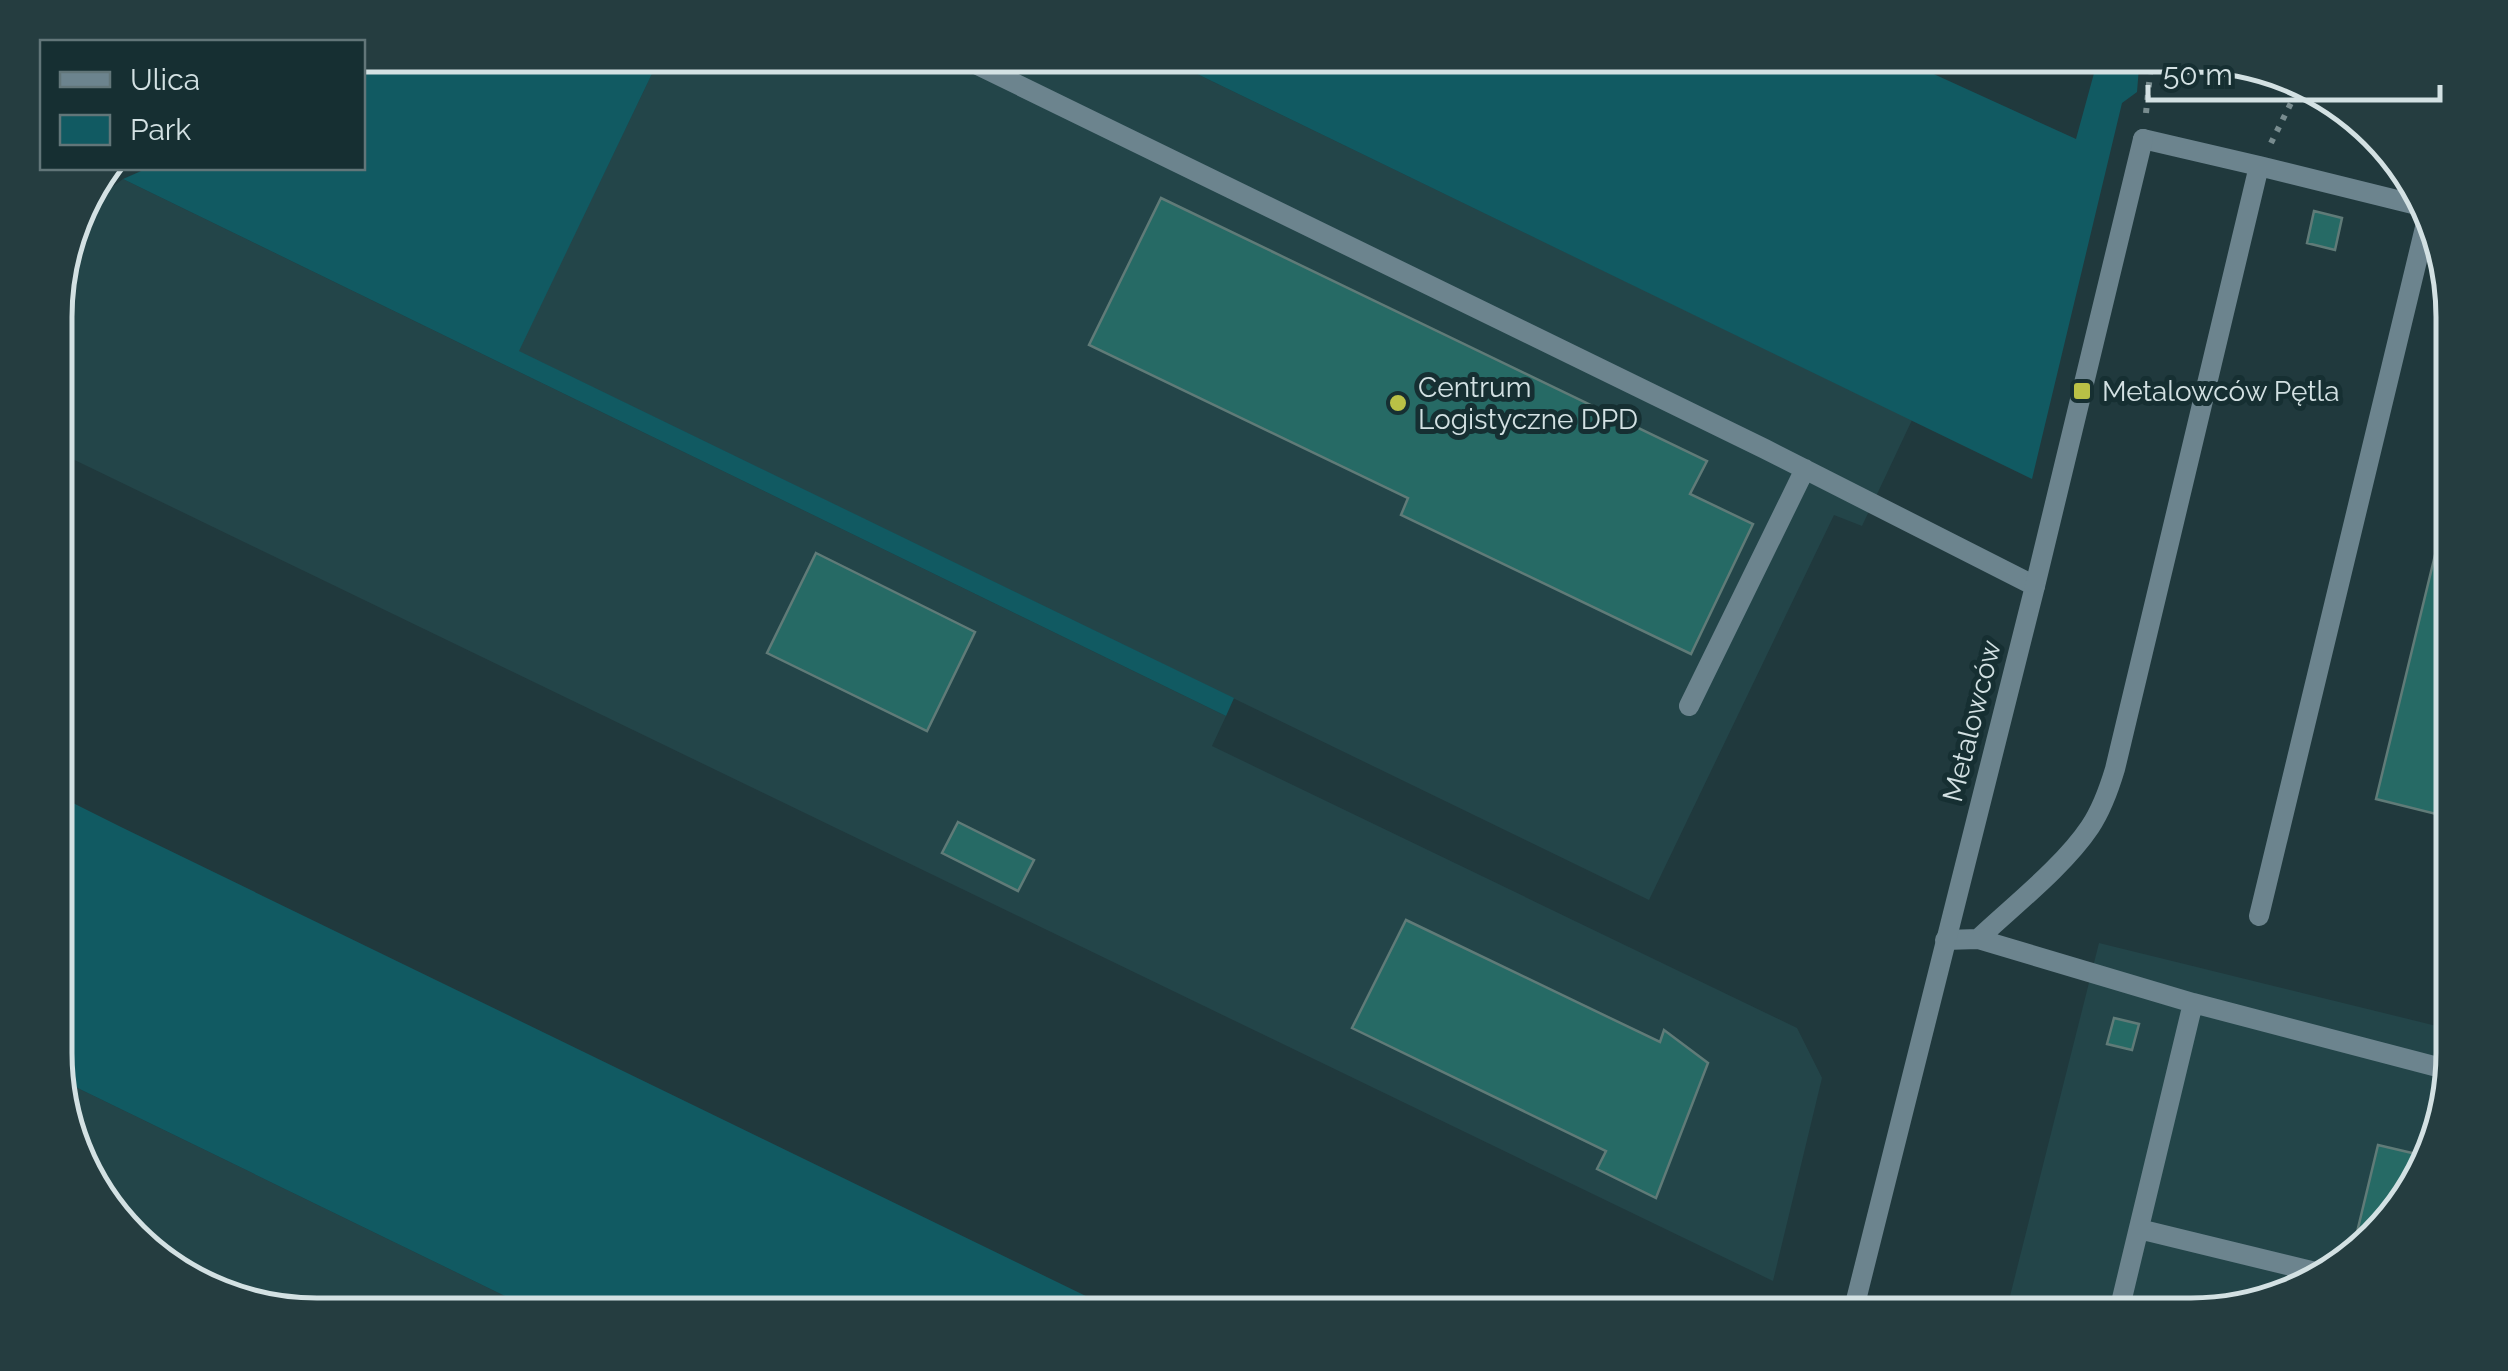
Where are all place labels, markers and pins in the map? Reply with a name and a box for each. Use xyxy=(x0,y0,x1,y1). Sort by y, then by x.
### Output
place label: Centrum Logistyczne DPD xyxy=(1418,371,1638,436)
place label: Metalowców Pętla xyxy=(2102,375,2340,408)
marker: Metalowców Pętla xyxy=(2071,380,2093,402)
marker: Centrum Logistyczne DPD xyxy=(1387,392,1409,414)

